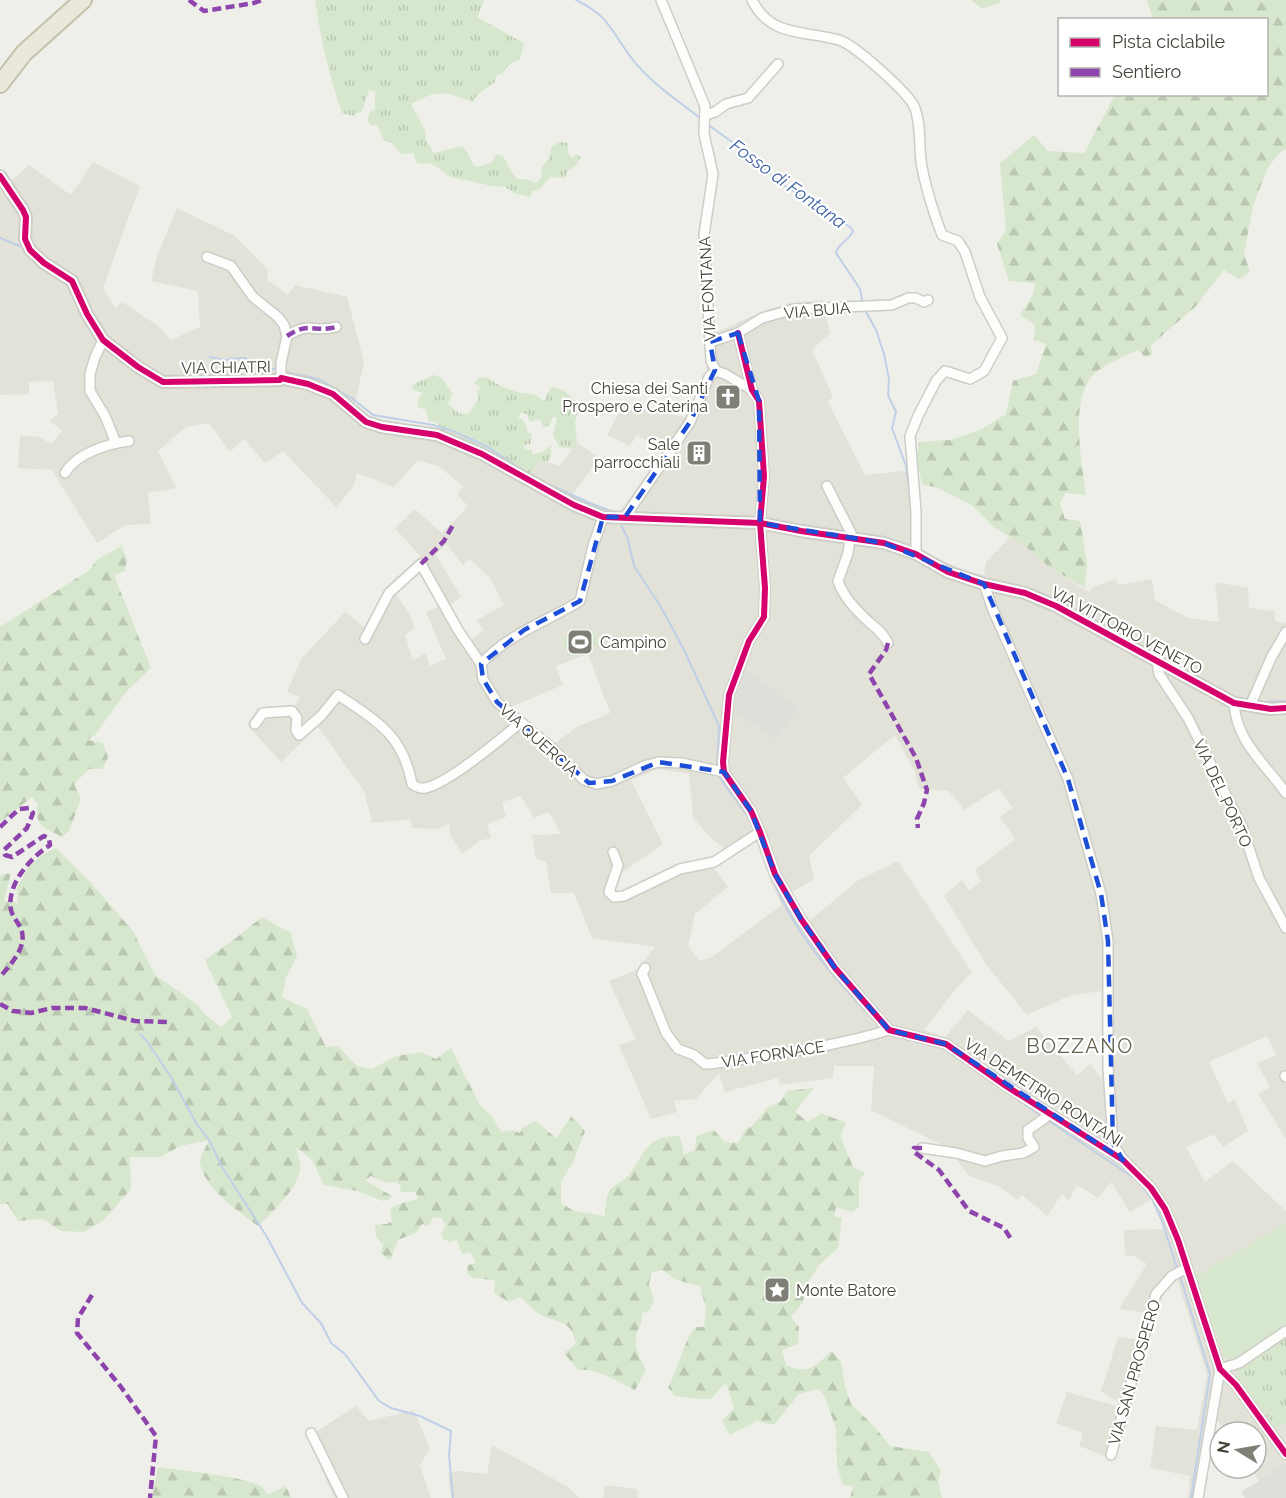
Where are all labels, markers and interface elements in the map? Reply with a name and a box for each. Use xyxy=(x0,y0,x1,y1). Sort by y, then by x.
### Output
legend xyxy=(1058,18,1268,96)
text: Pista ciclabile xyxy=(1112,31,1226,52)
text: Sentiero xyxy=(1112,61,1181,82)
water label: Fosso di Fontana xyxy=(726,135,850,233)
street label: VIA FONTANA xyxy=(695,236,720,342)
street label: VIA BUIA xyxy=(783,298,851,323)
street label: VIA CHIATRI xyxy=(181,357,271,378)
place label: Chiesa dei Santi Prospero e Caterina xyxy=(562,379,708,416)
church icon: Chiesa dei Santi Prospero e Caterina xyxy=(713,382,743,412)
place label: Sale parrocchiali xyxy=(594,435,680,472)
building icon: Sale parrocchiali xyxy=(684,438,714,468)
street label: VIA VITTORIO VENETO xyxy=(1048,582,1206,678)
sports icon: Campino xyxy=(565,627,595,657)
place label: Campino xyxy=(600,633,667,652)
street label: VIA QUERCIA xyxy=(495,700,582,781)
street label: VIA DEL PORTO xyxy=(1189,736,1256,850)
street label: VIA DEMETRIO RONTANI xyxy=(961,1034,1127,1151)
district label: BOZZANO xyxy=(1026,1034,1134,1058)
street label: VIA FORNACE xyxy=(720,1037,826,1072)
place icon: Monte Batore xyxy=(762,1275,792,1305)
place label: Monte Batore xyxy=(796,1281,896,1300)
street label: VIA SAN PROSPERO xyxy=(1105,1297,1164,1447)
north arrow xyxy=(1208,1420,1268,1480)
text: N xyxy=(1213,1439,1234,1455)

